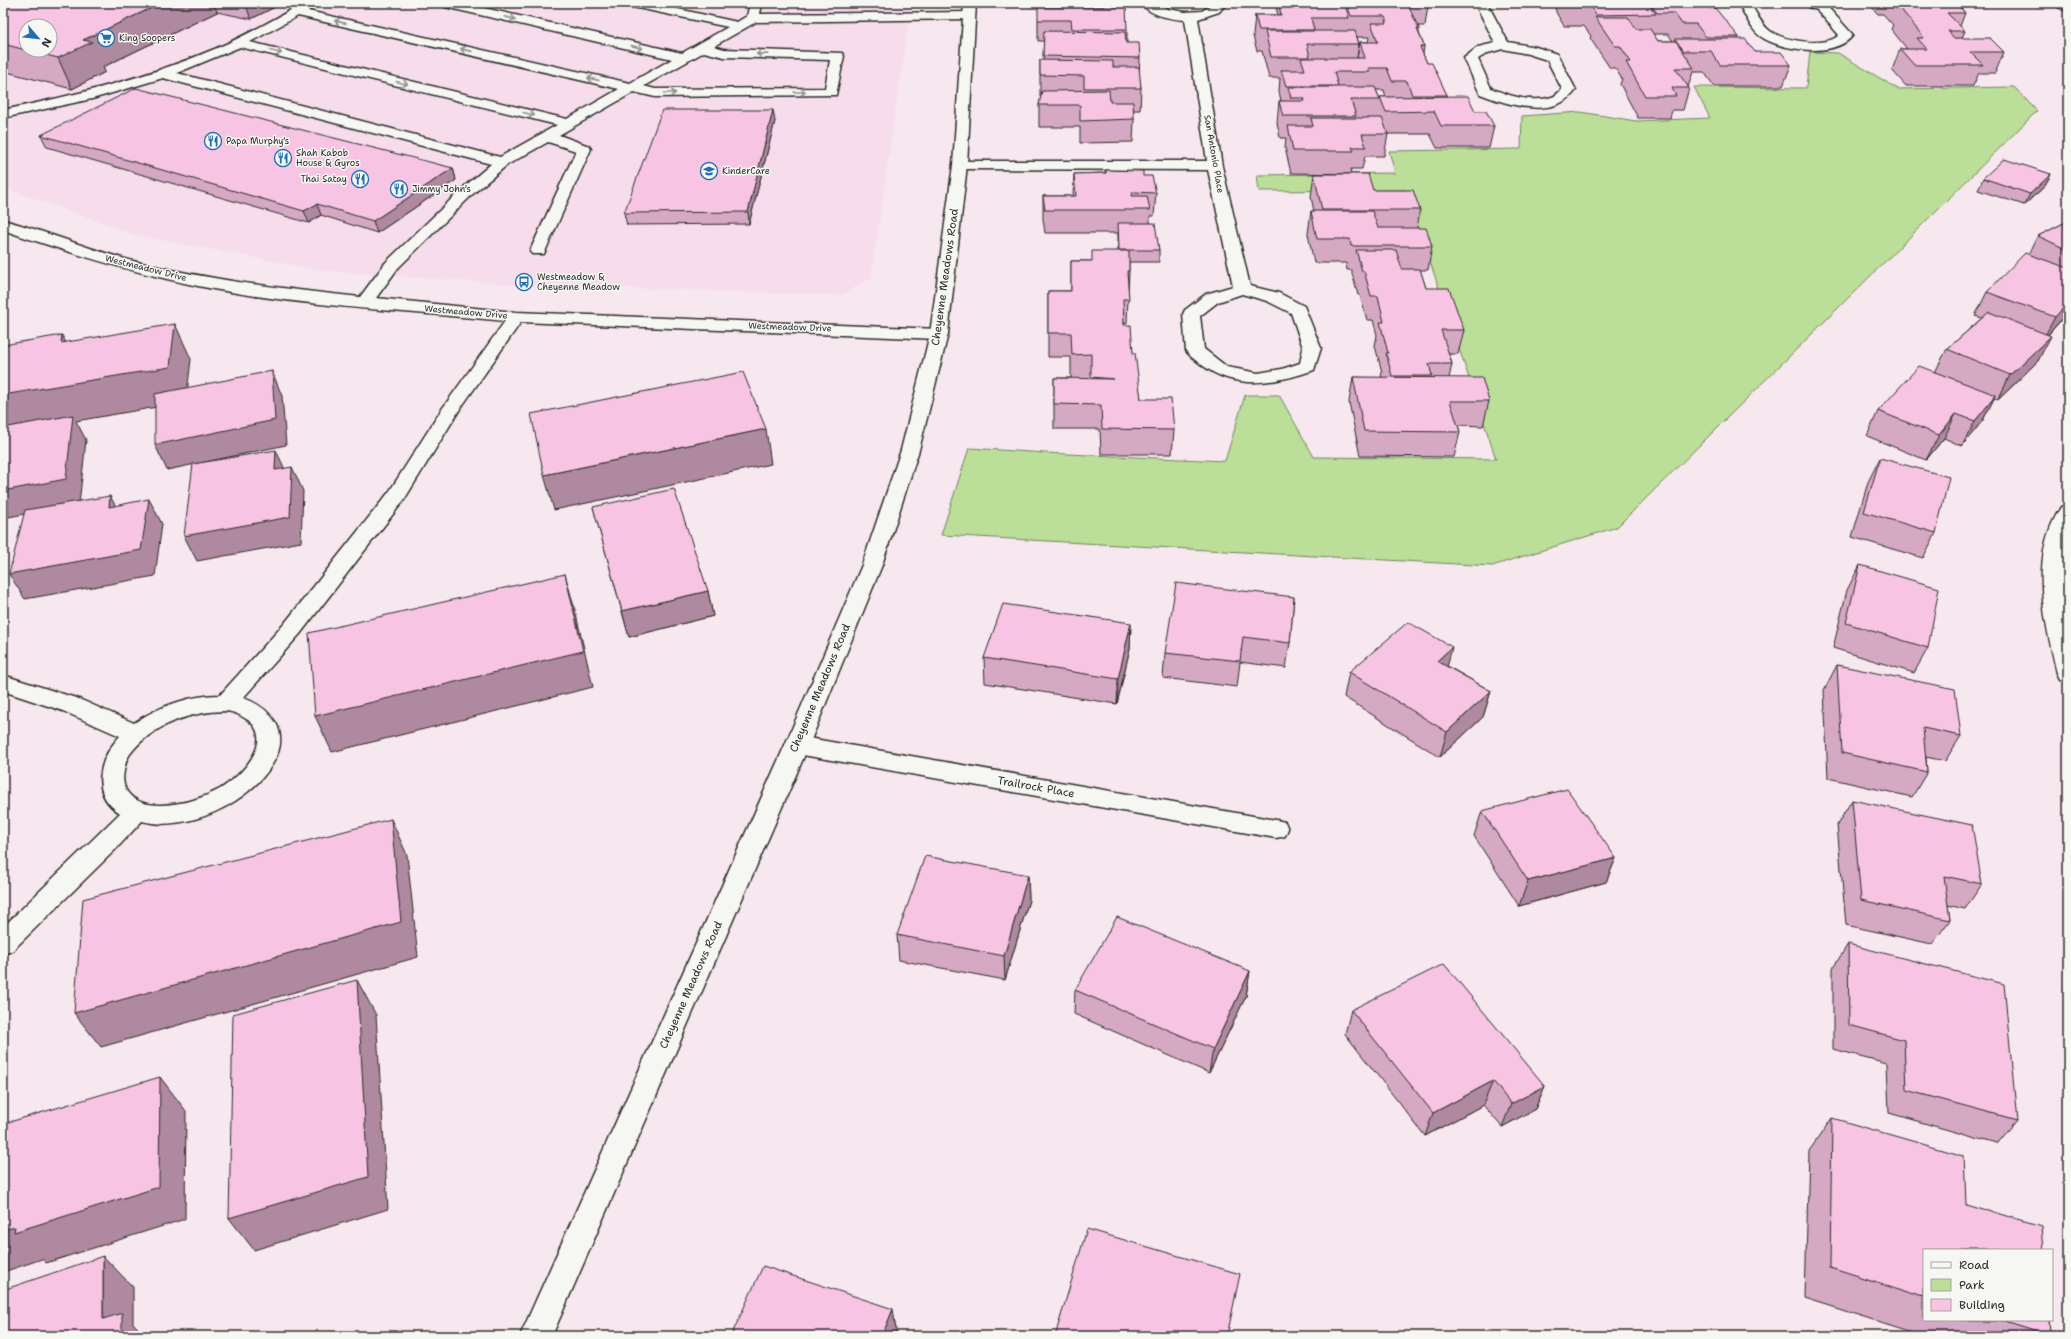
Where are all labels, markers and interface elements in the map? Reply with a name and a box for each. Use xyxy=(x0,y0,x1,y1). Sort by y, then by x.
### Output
one-way arrow xyxy=(504,15,517,22)
north arrow xyxy=(18,18,58,58)
one-way arrow xyxy=(333,18,346,25)
supermarket icon: King Soopers xyxy=(96,28,116,48)
place label: King Soopers xyxy=(119,32,175,44)
text: N xyxy=(38,35,55,50)
one-way arrow xyxy=(630,44,643,51)
one-way arrow xyxy=(460,46,473,54)
one-way arrow xyxy=(269,49,282,56)
one-way arrow xyxy=(756,50,769,58)
one-way arrow xyxy=(587,74,600,82)
one-way arrow xyxy=(396,80,409,87)
one-way arrow xyxy=(793,88,806,96)
one-way arrow xyxy=(663,89,676,97)
one-way arrow xyxy=(522,111,535,118)
street label: San Antonio Place xyxy=(1201,114,1227,194)
restaurant icon: Papa Murphy's xyxy=(203,131,223,151)
place label: Papa Murphy's xyxy=(226,135,289,147)
place label: Shah Kabob House & Gyros xyxy=(296,147,360,169)
restaurant icon: Shah Kabob House & Gyros xyxy=(273,148,293,168)
school or university icon: KinderCare xyxy=(699,161,719,181)
place label: KinderCare xyxy=(722,165,770,177)
restaurant icon: Thai Satay xyxy=(350,169,370,189)
place label: Thai Satay xyxy=(300,173,347,185)
restaurant icon: Jimmy John's xyxy=(389,179,409,199)
place label: Jimmy John's xyxy=(412,183,471,195)
street label: Cheyenne Meadows Road xyxy=(928,208,962,346)
street label: Westmeadow Drive xyxy=(104,252,188,284)
place label: Westmeadow & Cheyenne Meadow xyxy=(537,271,620,293)
bus stop icon: Westmeadow & Cheyenne Meadow xyxy=(514,272,534,292)
street label: Westmeadow Drive xyxy=(424,302,508,322)
street label: Westmeadow Drive xyxy=(748,320,832,334)
street label: Cheyenne Meadows Road xyxy=(786,621,854,755)
street label: Trailrock Place xyxy=(996,773,1076,801)
street label: Cheyenne Meadows Road xyxy=(656,919,726,1051)
legend xyxy=(1923,1249,2053,1321)
text: Road xyxy=(1959,1257,1990,1273)
text: Park xyxy=(1959,1277,1985,1293)
text: Building xyxy=(1959,1297,2005,1313)

